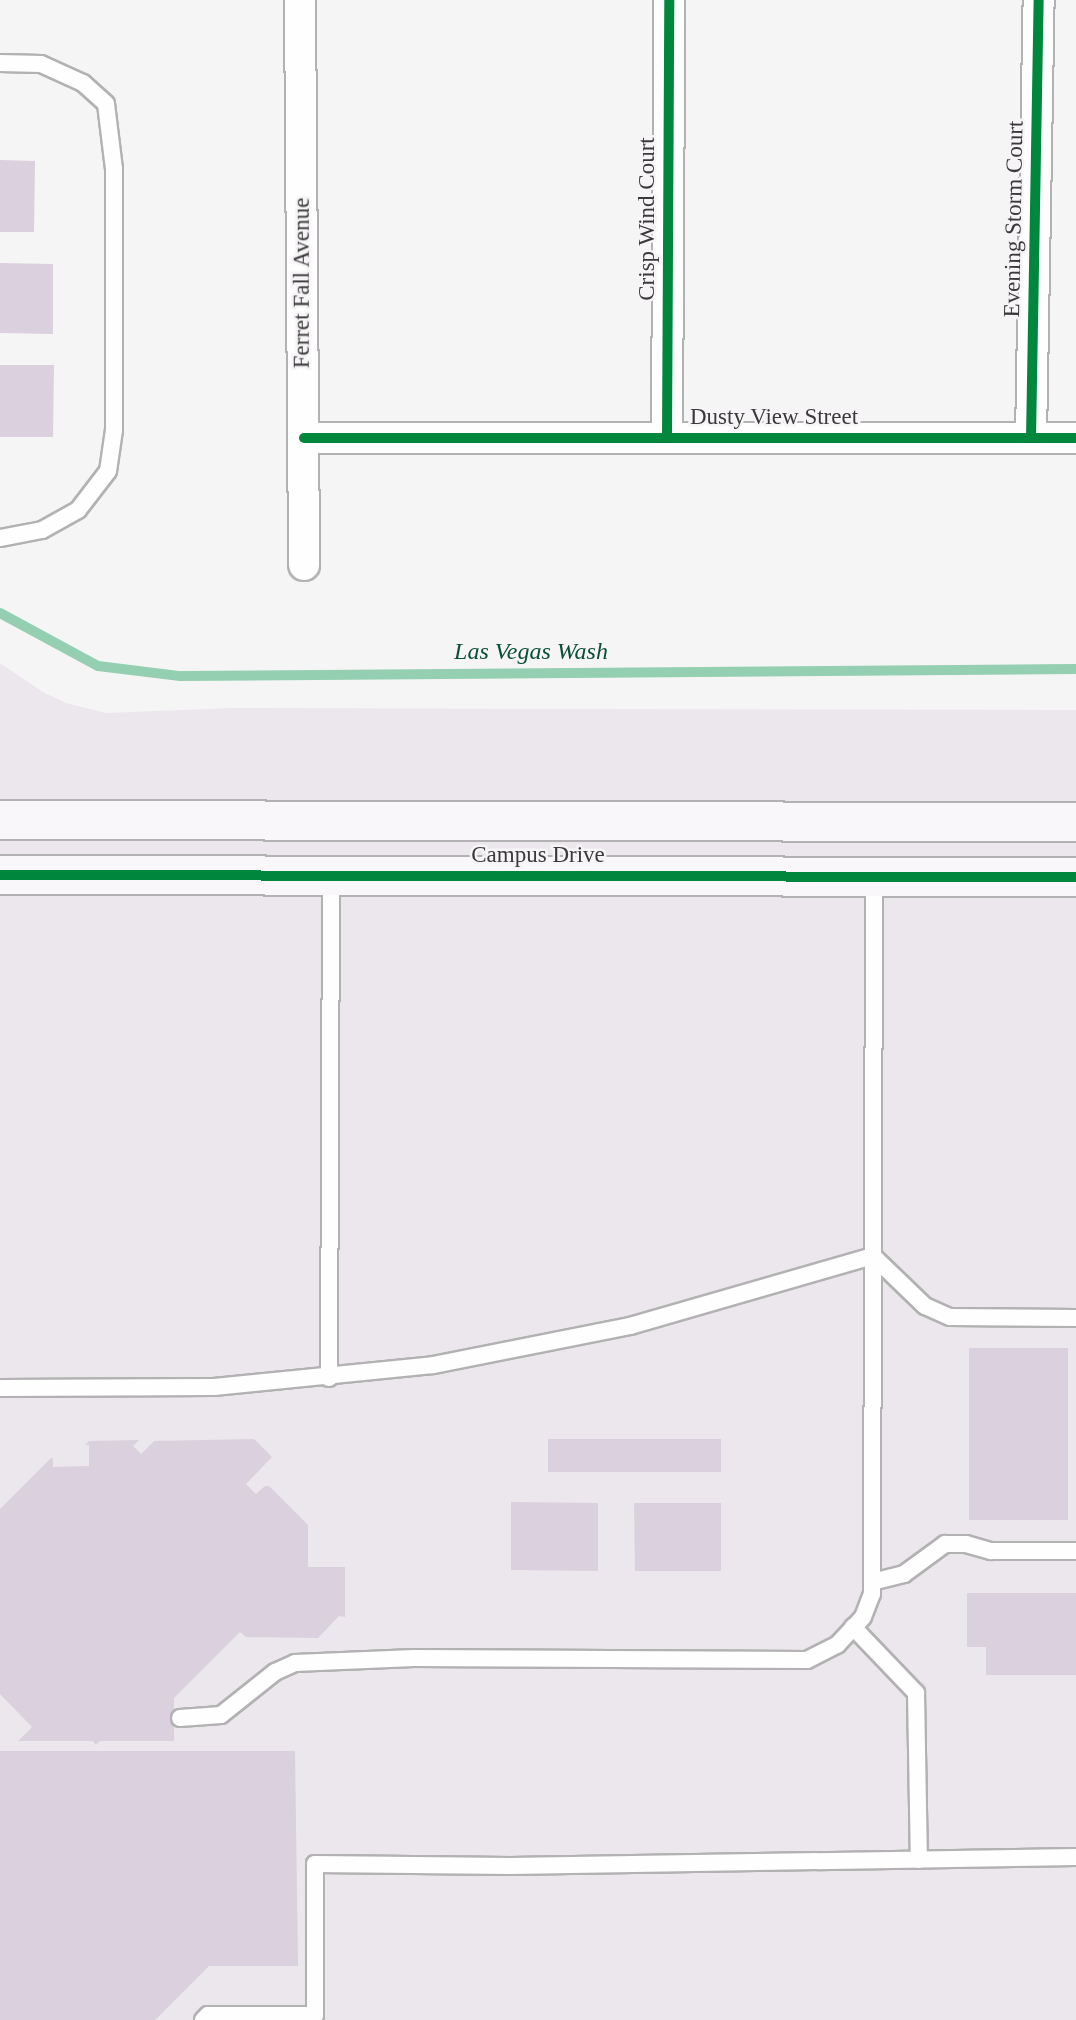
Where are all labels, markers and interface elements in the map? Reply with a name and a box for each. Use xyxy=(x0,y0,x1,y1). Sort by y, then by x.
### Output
street label: Evening Storm Court xyxy=(998,120,1030,318)
street label: Crisp Wind Court xyxy=(633,137,661,301)
street label: Ferret Fall Avenue xyxy=(288,197,316,369)
street label: Dusty View Street xyxy=(690,403,858,431)
water label: Las Vegas Wash xyxy=(454,638,608,666)
street label: Campus Drive xyxy=(471,841,605,869)

